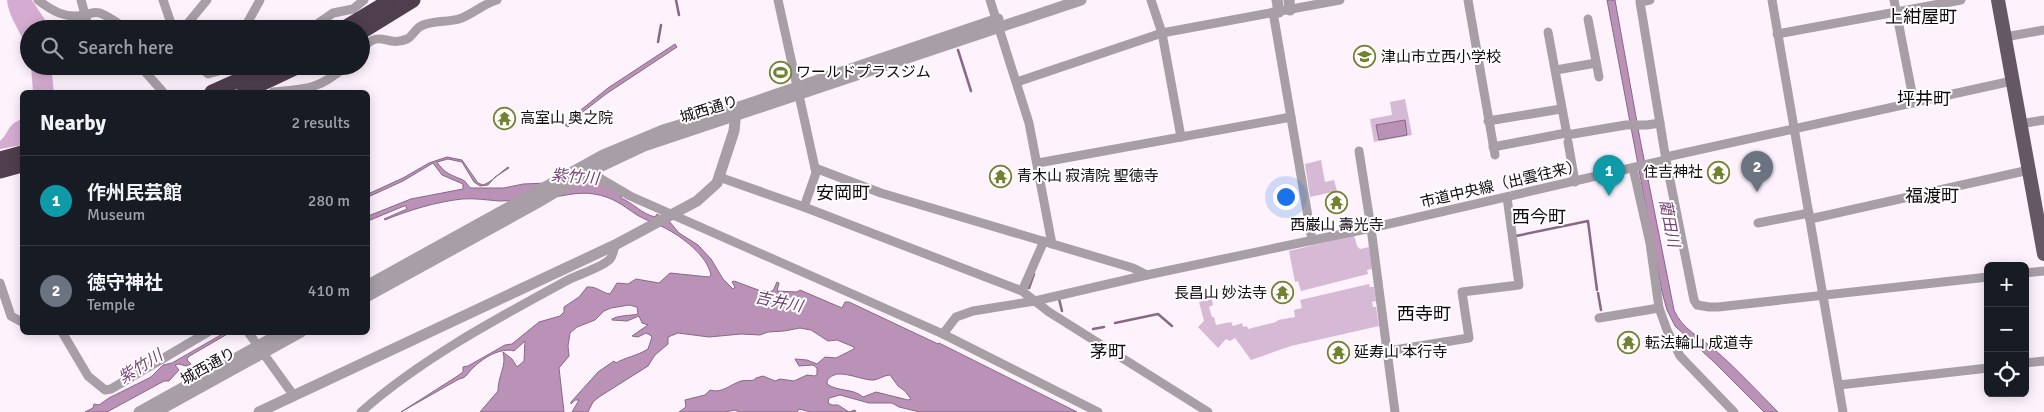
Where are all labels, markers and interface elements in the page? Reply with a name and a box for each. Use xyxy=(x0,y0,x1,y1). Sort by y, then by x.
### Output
district label: 上紺屋町 xyxy=(1885,6,1957,28)
search box xyxy=(20,20,370,75)
icon: search xyxy=(38,34,66,62)
text: Search here xyxy=(78,36,174,60)
school or university icon: 津山市立西小学校 xyxy=(1353,45,1377,69)
place label: 津山市立西小学校 xyxy=(1381,48,1501,66)
sports icon: ワールドプラスジム xyxy=(768,60,792,84)
place label: ワールドプラスジム xyxy=(796,63,931,81)
district label: 坪井町 xyxy=(1897,88,1951,110)
street label: 城西通り xyxy=(678,92,740,126)
temple icon: 高室山 奥之院 xyxy=(492,106,516,130)
place label: 高室山 奥之院 xyxy=(520,109,613,127)
text: Nearby xyxy=(40,110,106,136)
text: 2 results xyxy=(291,113,350,133)
pin: 2 xyxy=(1741,151,1773,192)
pin: 1 xyxy=(1593,155,1625,196)
street label: 市道中央線（出雲往来） xyxy=(1419,157,1583,211)
temple icon: 住吉神社 xyxy=(1707,160,1731,184)
place label: 住吉神社 xyxy=(1643,163,1703,181)
temple icon: 青木山 寂清院 聖徳寺 xyxy=(989,164,1013,188)
water label: 紫竹川 xyxy=(550,165,602,189)
place label: 青木山 寂清院 聖徳寺 xyxy=(1017,167,1159,185)
text: 作州民芸館 xyxy=(87,181,182,205)
district label: 安岡町 xyxy=(816,182,870,204)
your location xyxy=(1273,184,1299,210)
district label: 福渡町 xyxy=(1905,185,1959,207)
temple icon: 西巌山 壽光寺 xyxy=(1325,190,1349,214)
text: 1 xyxy=(52,191,60,211)
text: 280 m xyxy=(308,191,350,211)
water label: 藺田川 xyxy=(1655,198,1684,251)
text: Museum xyxy=(87,205,145,225)
district label: 西今町 xyxy=(1512,206,1566,228)
place label: 西巌山 壽光寺 xyxy=(1290,216,1384,234)
map controls xyxy=(1984,262,2029,397)
button: + xyxy=(1984,262,2029,307)
text: 徳守神社 xyxy=(87,271,163,295)
text: 2 xyxy=(52,281,60,301)
text: 410 m xyxy=(308,281,350,301)
temple icon: 長昌山 妙法寺 xyxy=(1271,281,1295,305)
place label: 長昌山 妙法寺 xyxy=(1174,284,1267,302)
water label: 吉井川 xyxy=(753,287,806,317)
text: Temple xyxy=(87,295,135,315)
district label: 西寺町 xyxy=(1397,303,1451,325)
button: − xyxy=(1984,307,2029,352)
temple icon: 転法輪山 成道寺 xyxy=(1617,331,1641,355)
place label: 転法輪山 成道寺 xyxy=(1645,334,1753,352)
temple icon: 延寿山 本行寺 xyxy=(1326,340,1350,364)
district label: 茅町 xyxy=(1090,341,1126,363)
place label: 延寿山 本行寺 xyxy=(1354,343,1447,361)
street label: 城西通り xyxy=(177,344,239,388)
water label: 紫竹川 xyxy=(115,345,168,388)
button: locate xyxy=(1984,352,2029,397)

